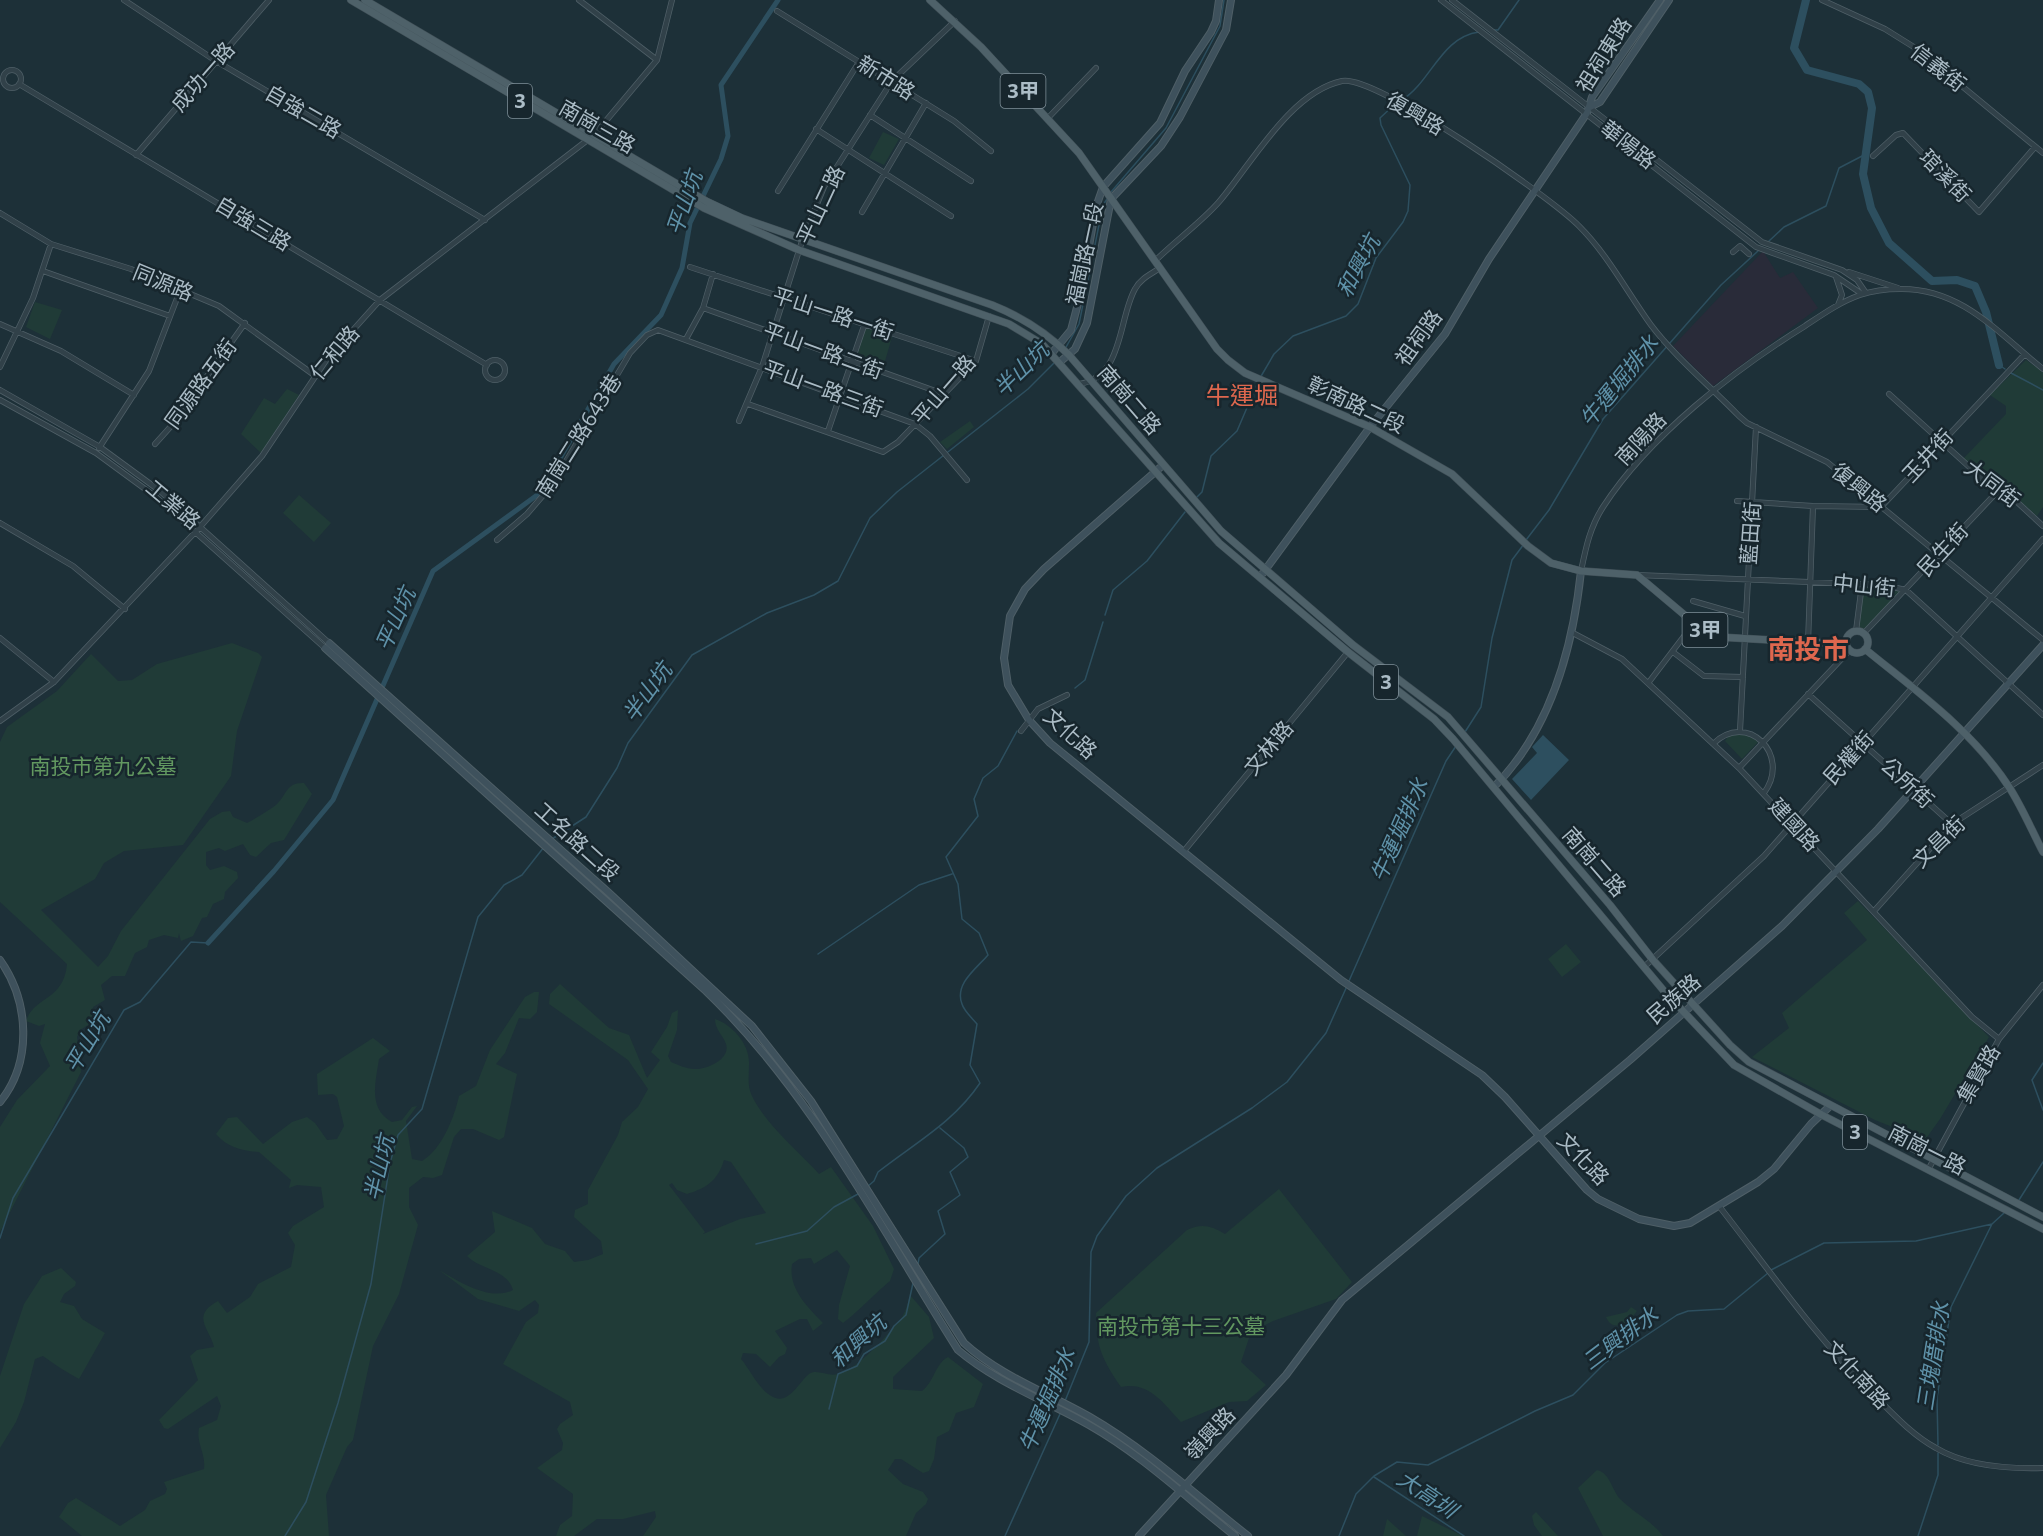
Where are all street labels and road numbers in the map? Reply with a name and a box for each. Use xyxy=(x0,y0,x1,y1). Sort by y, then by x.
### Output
street label: 祖祠東路 xyxy=(1569,11,1637,98)
street label: 成功一路 xyxy=(164,35,240,117)
street label: 信義街 xyxy=(1905,37,1972,98)
street label: 新市路 xyxy=(852,49,921,106)
road number: 3甲 xyxy=(1000,74,1046,108)
street label: 自強二路 xyxy=(260,78,347,144)
road number: 3 xyxy=(508,84,532,118)
street label: 復興路 xyxy=(1381,85,1450,141)
street label: 南崗三路 xyxy=(554,93,641,159)
street label: 華陽路 xyxy=(1595,114,1662,175)
street label: 琯溪街 xyxy=(1914,143,1978,208)
street label: 平山二路 xyxy=(790,161,851,249)
street label: 自強三路 xyxy=(210,190,297,257)
street label: 福崗路一段 xyxy=(1059,200,1109,308)
street label: 同源路 xyxy=(129,257,198,307)
street label: 平山一路一街 xyxy=(769,280,898,346)
street label: 祖祠路 xyxy=(1388,304,1448,371)
street label: 平山一路二街 xyxy=(759,315,887,385)
street label: 仁和路 xyxy=(303,319,365,385)
street label: 同源路五街 xyxy=(158,333,242,434)
street label: 平山一路 xyxy=(905,348,981,430)
street label: 平山一路三街 xyxy=(759,353,887,423)
street label: 南崗二路 xyxy=(1092,358,1168,440)
street label: 南崗二路643巷 xyxy=(529,368,627,503)
street label: 彰南路二段 xyxy=(1303,369,1410,439)
street label: 南陽路 xyxy=(1609,406,1672,471)
street label: 玉井街 xyxy=(1896,423,1959,488)
street label: 大同街 xyxy=(1959,453,2026,513)
street label: 復興路 xyxy=(1826,457,1893,518)
street label: 工業路 xyxy=(141,473,207,535)
street label: 藍田街 xyxy=(1734,501,1766,565)
street label: 民生街 xyxy=(1911,517,1974,582)
street label: 中山街 xyxy=(1831,568,1897,602)
road number: 3甲 xyxy=(1682,613,1728,647)
road number: 3 xyxy=(1374,665,1398,699)
street label: 文化路 xyxy=(1038,702,1103,765)
street label: 文林路 xyxy=(1237,714,1299,780)
street label: 民權街 xyxy=(1817,725,1880,790)
street label: 公所街 xyxy=(1875,751,1940,814)
street label: 建國路 xyxy=(1763,792,1826,857)
street label: 工名路二段 xyxy=(529,796,626,887)
street label: 文昌街 xyxy=(1906,809,1971,873)
street label: 南崗二路 xyxy=(1557,820,1633,902)
street label: 民族路 xyxy=(1640,967,1706,1029)
street label: 集賢路 xyxy=(1950,1039,2006,1108)
road number: 3 xyxy=(1843,1115,1867,1149)
street label: 南崗一路 xyxy=(1884,1118,1971,1181)
street label: 文化路 xyxy=(1552,1126,1616,1191)
street label: 文化南路 xyxy=(1819,1334,1897,1415)
street label: 嶺興路 xyxy=(1178,1401,1241,1466)

